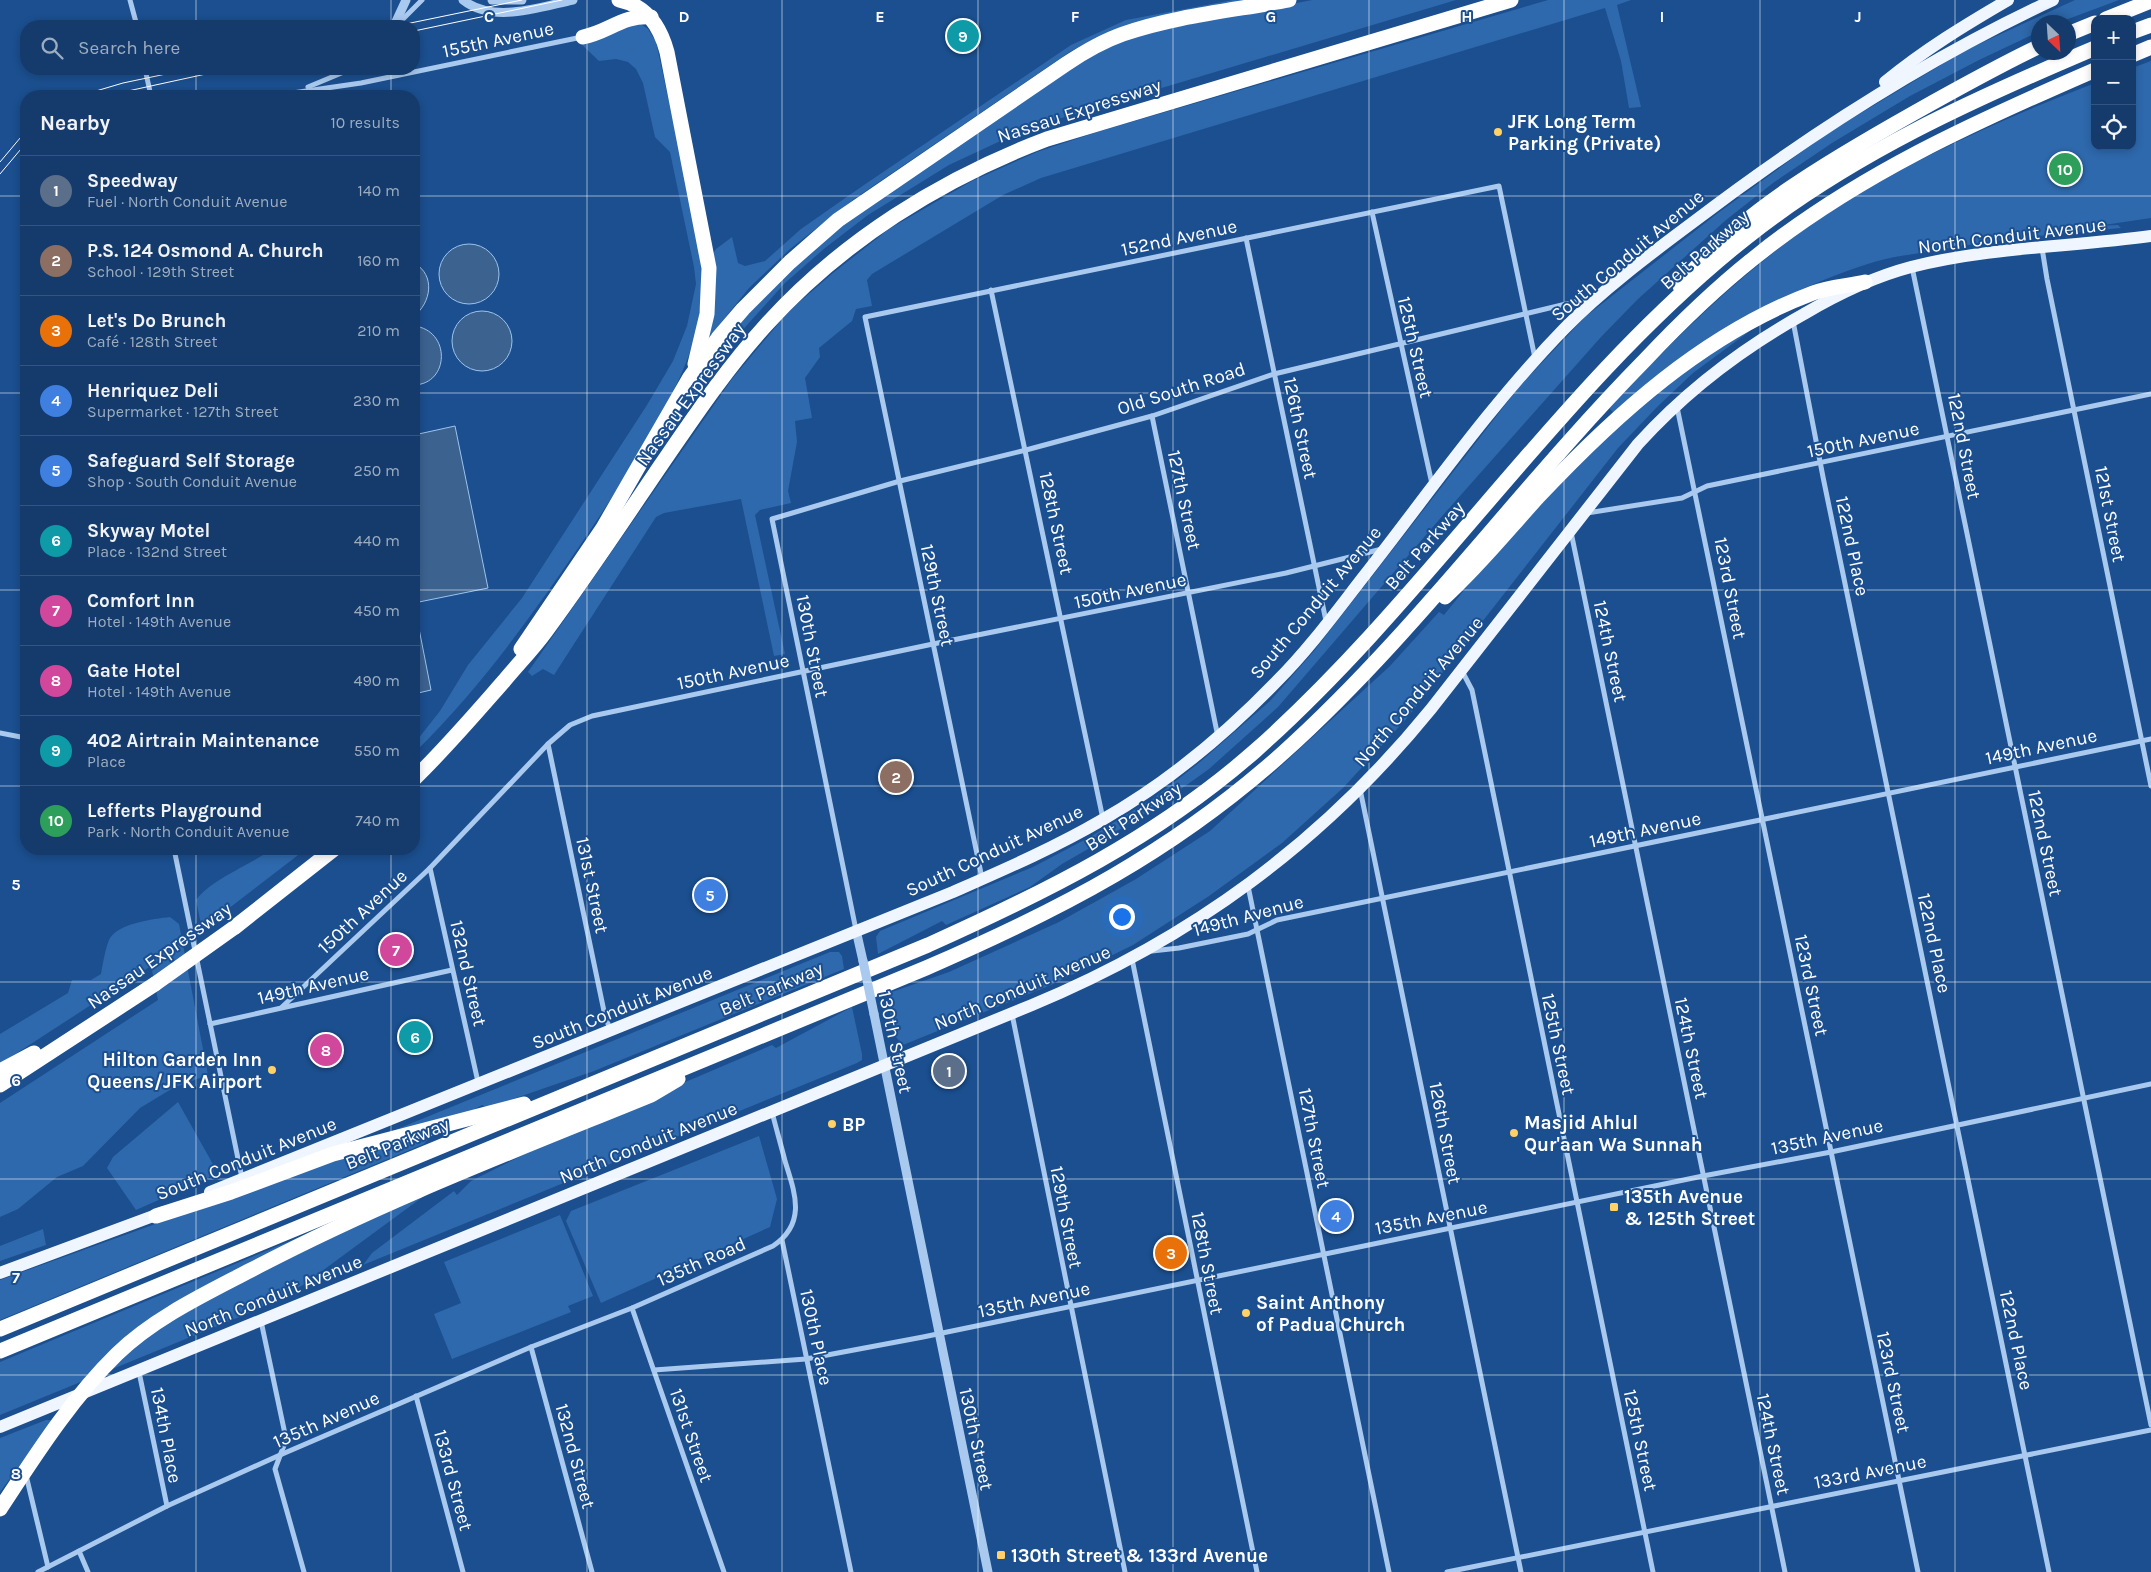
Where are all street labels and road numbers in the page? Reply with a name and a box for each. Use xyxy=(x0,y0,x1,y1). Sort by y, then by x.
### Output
street label: 155th Avenue xyxy=(440,17,556,63)
street label: Nassau Expressway xyxy=(995,74,1164,148)
street label: South Conduit Avenue xyxy=(1547,185,1708,326)
street label: Belt Parkway xyxy=(1656,205,1754,294)
street label: North Conduit Avenue xyxy=(1917,214,2107,258)
street label: 152nd Avenue xyxy=(1119,215,1239,261)
street label: 125th Street xyxy=(1393,294,1437,400)
street label: Nassau Expressway xyxy=(632,319,750,470)
street label: Old South Road xyxy=(1114,358,1248,420)
street label: 126th Street xyxy=(1279,375,1322,481)
street label: 122nd Street xyxy=(1943,391,1985,501)
street label: 150th Avenue xyxy=(1805,417,1921,463)
street label: 127th Street xyxy=(1163,448,1205,552)
street label: 121st Street xyxy=(2090,464,2130,564)
street label: 128th Street xyxy=(1034,470,1078,576)
street label: 122nd Place xyxy=(1831,494,1873,598)
street label: Belt Parkway xyxy=(1380,497,1469,594)
street label: South Conduit Avenue xyxy=(1245,522,1386,683)
street label: 123rd Street xyxy=(1709,535,1751,641)
street label: 129th Street xyxy=(915,542,959,648)
street label: 150th Avenue xyxy=(1072,568,1188,614)
street label: 130th Street xyxy=(791,593,833,699)
street label: 124th Street xyxy=(1589,598,1632,704)
street label: North Conduit Avenue xyxy=(1349,612,1488,771)
street label: 150th Avenue xyxy=(675,649,791,695)
street label: 149th Avenue xyxy=(1983,724,2099,770)
street label: Belt Parkway xyxy=(1081,778,1186,856)
street label: 122nd Street xyxy=(2023,788,2067,898)
street label: South Conduit Avenue xyxy=(902,800,1086,902)
street label: 149th Avenue xyxy=(1587,807,1703,853)
street label: 131st Street xyxy=(571,835,613,935)
street label: 150th Avenue xyxy=(314,865,412,959)
street label: 149th Avenue xyxy=(1191,891,1306,941)
street label: 122nd Place xyxy=(1913,891,1955,995)
street label: Nassau Expressway xyxy=(83,898,236,1014)
street label: 132nd Street xyxy=(445,918,491,1028)
street label: 123rd Street xyxy=(1790,932,1833,1038)
street label: North Conduit Avenue xyxy=(931,941,1114,1035)
street label: Belt Parkway xyxy=(716,957,827,1021)
street label: 149th Avenue xyxy=(255,962,371,1009)
street label: South Conduit Avenue xyxy=(529,962,716,1054)
street label: 130th Street xyxy=(873,989,917,1095)
street label: 125th Street xyxy=(1537,991,1580,1097)
street label: 124th Street xyxy=(1670,995,1713,1101)
street label: 126th Street xyxy=(1424,1080,1466,1186)
street label: 127th Street xyxy=(1294,1086,1334,1190)
street label: North Conduit Avenue xyxy=(556,1097,740,1189)
street label: South Conduit Avenue xyxy=(153,1113,340,1205)
street label: Belt Parkway xyxy=(342,1113,453,1175)
street label: 135th Avenue xyxy=(1769,1114,1885,1160)
street label: 129th Street xyxy=(1045,1164,1087,1270)
street label: 135th Avenue xyxy=(1373,1196,1489,1240)
street label: 128th Street xyxy=(1186,1210,1228,1316)
street label: 135th Road xyxy=(653,1233,749,1291)
street label: North Conduit Avenue xyxy=(181,1250,365,1342)
street label: 135th Avenue xyxy=(976,1277,1092,1323)
street label: 130th Place xyxy=(795,1287,837,1387)
street label: 122nd Place xyxy=(1995,1288,2037,1392)
street label: 123rd Street xyxy=(1872,1329,1915,1435)
street label: 134th Place xyxy=(146,1385,186,1485)
street label: 131st Street xyxy=(665,1386,717,1485)
street label: 130th Street xyxy=(954,1386,998,1492)
street label: 135th Avenue xyxy=(270,1387,383,1453)
street label: 125th Street xyxy=(1619,1387,1662,1493)
street label: 124th Street xyxy=(1752,1391,1795,1497)
street label: 132nd Street xyxy=(550,1401,600,1511)
street label: 133rd Street xyxy=(429,1427,477,1533)
street label: 133rd Avenue xyxy=(1812,1450,1928,1494)

